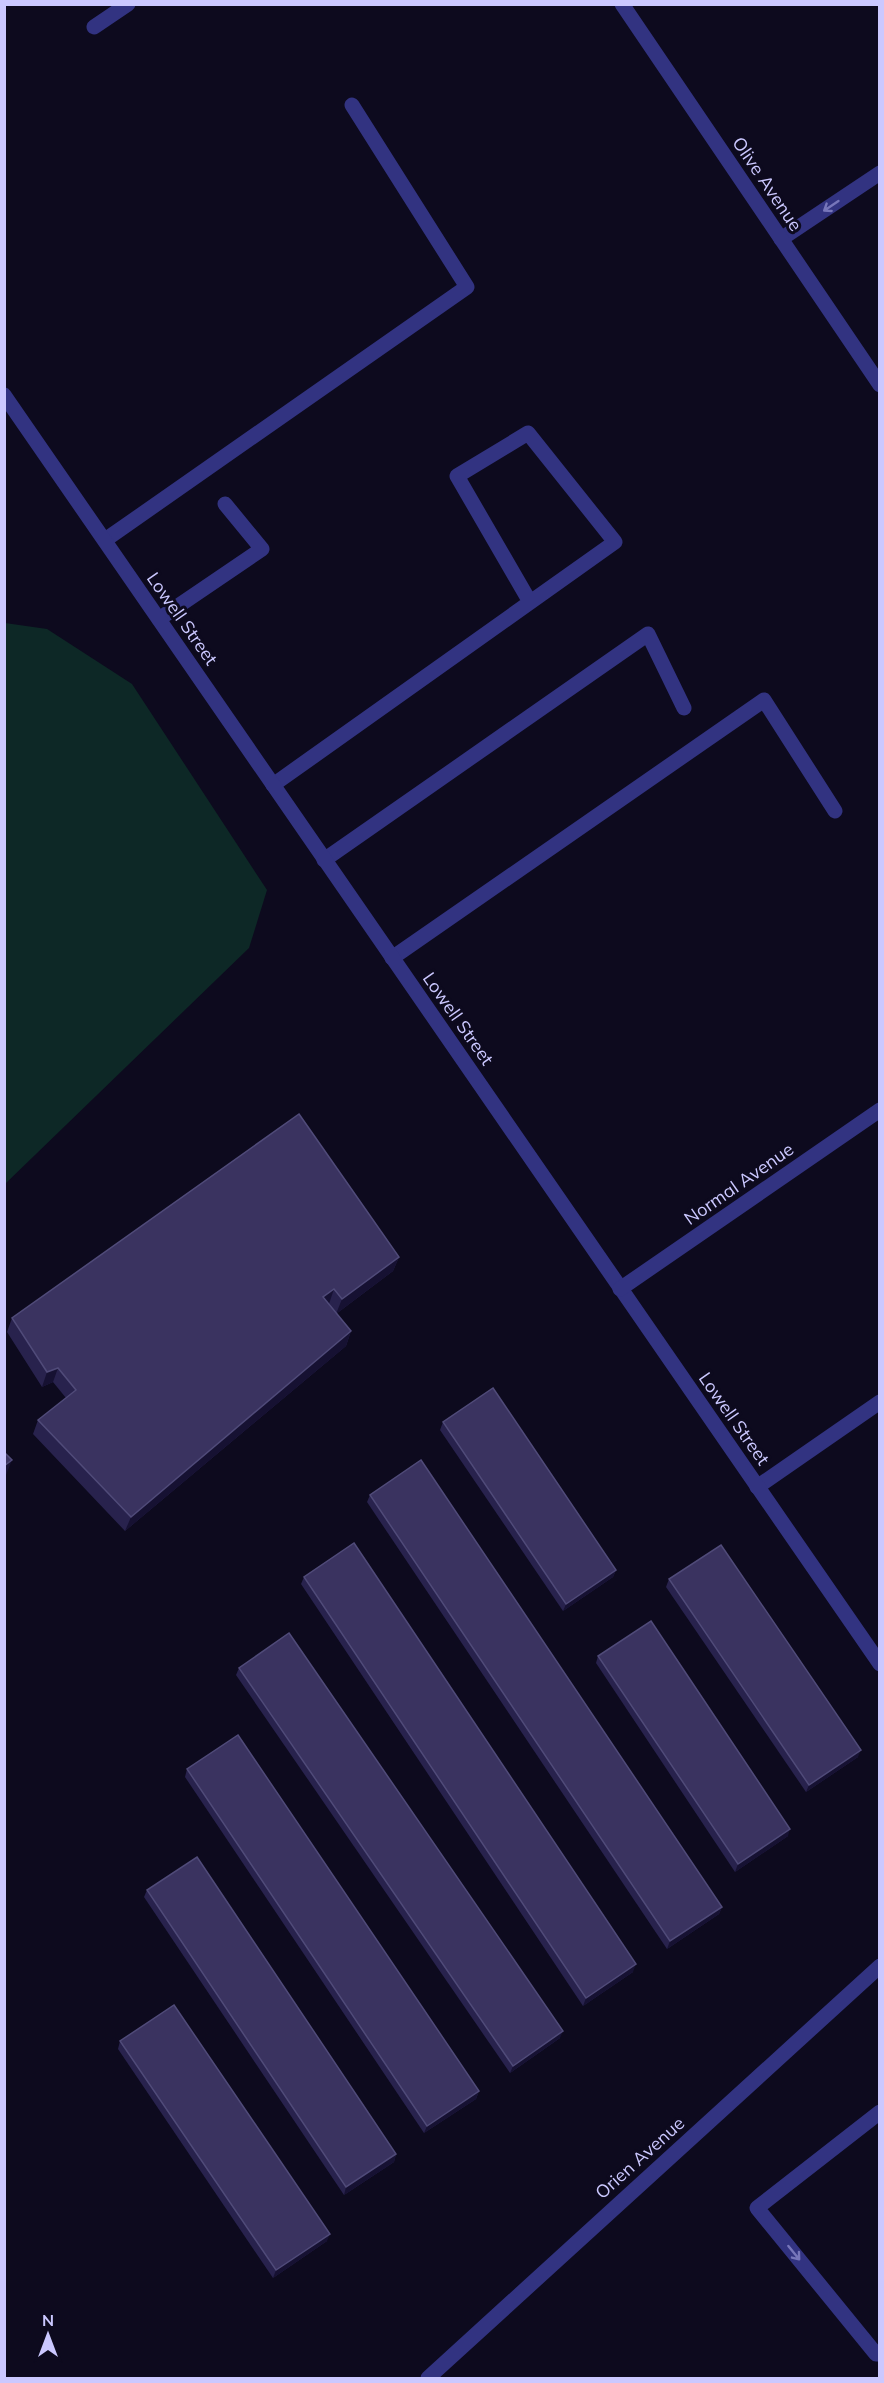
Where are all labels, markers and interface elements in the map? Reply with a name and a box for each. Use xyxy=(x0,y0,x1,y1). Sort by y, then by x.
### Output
street label: Olive Avenue xyxy=(727,132,807,235)
one-way arrow xyxy=(823,200,840,212)
street label: Lowell Street xyxy=(142,568,223,670)
street label: Lowell Street xyxy=(418,968,499,1070)
street label: Normal Avenue xyxy=(679,1137,798,1230)
street label: Lowell Street xyxy=(694,1368,775,1470)
street label: Orien Avenue xyxy=(590,2111,689,2204)
one-way arrow xyxy=(787,2245,801,2260)
north arrow xyxy=(18,2305,78,2365)
text: N xyxy=(42,2310,54,2330)

